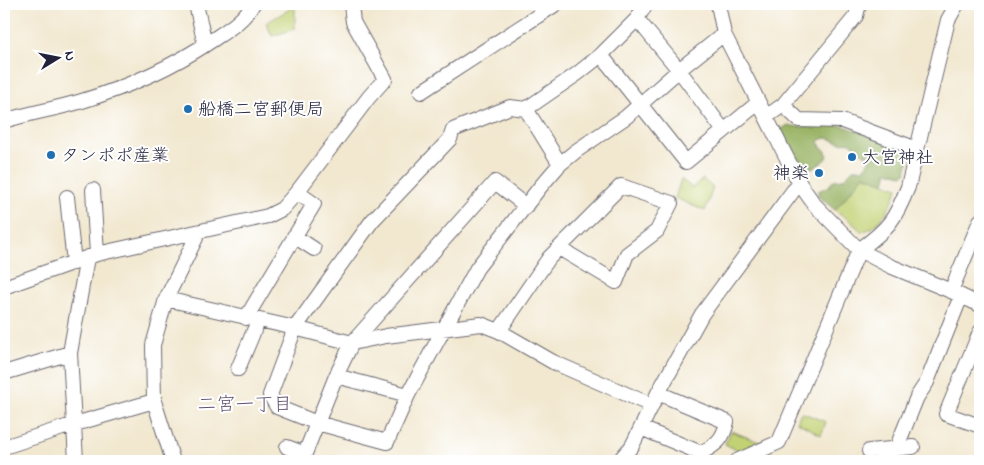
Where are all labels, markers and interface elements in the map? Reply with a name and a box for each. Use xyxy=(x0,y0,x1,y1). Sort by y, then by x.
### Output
north arrow xyxy=(32,32,82,82)
text: N xyxy=(58,50,80,62)
place label: 船橋二宮郵便局 xyxy=(198,98,324,124)
marker: 船橋二宮郵便局 xyxy=(182,103,194,115)
place label: タンポポ産業 xyxy=(61,144,169,170)
place label: 大宮神社 xyxy=(862,146,934,172)
marker: タンポポ産業 xyxy=(45,149,57,161)
marker: 大宮神社 xyxy=(846,151,858,163)
place label: 神楽 xyxy=(773,162,809,188)
marker: 神楽 xyxy=(813,167,825,179)
district label: 二宮一丁目 xyxy=(197,392,293,419)

